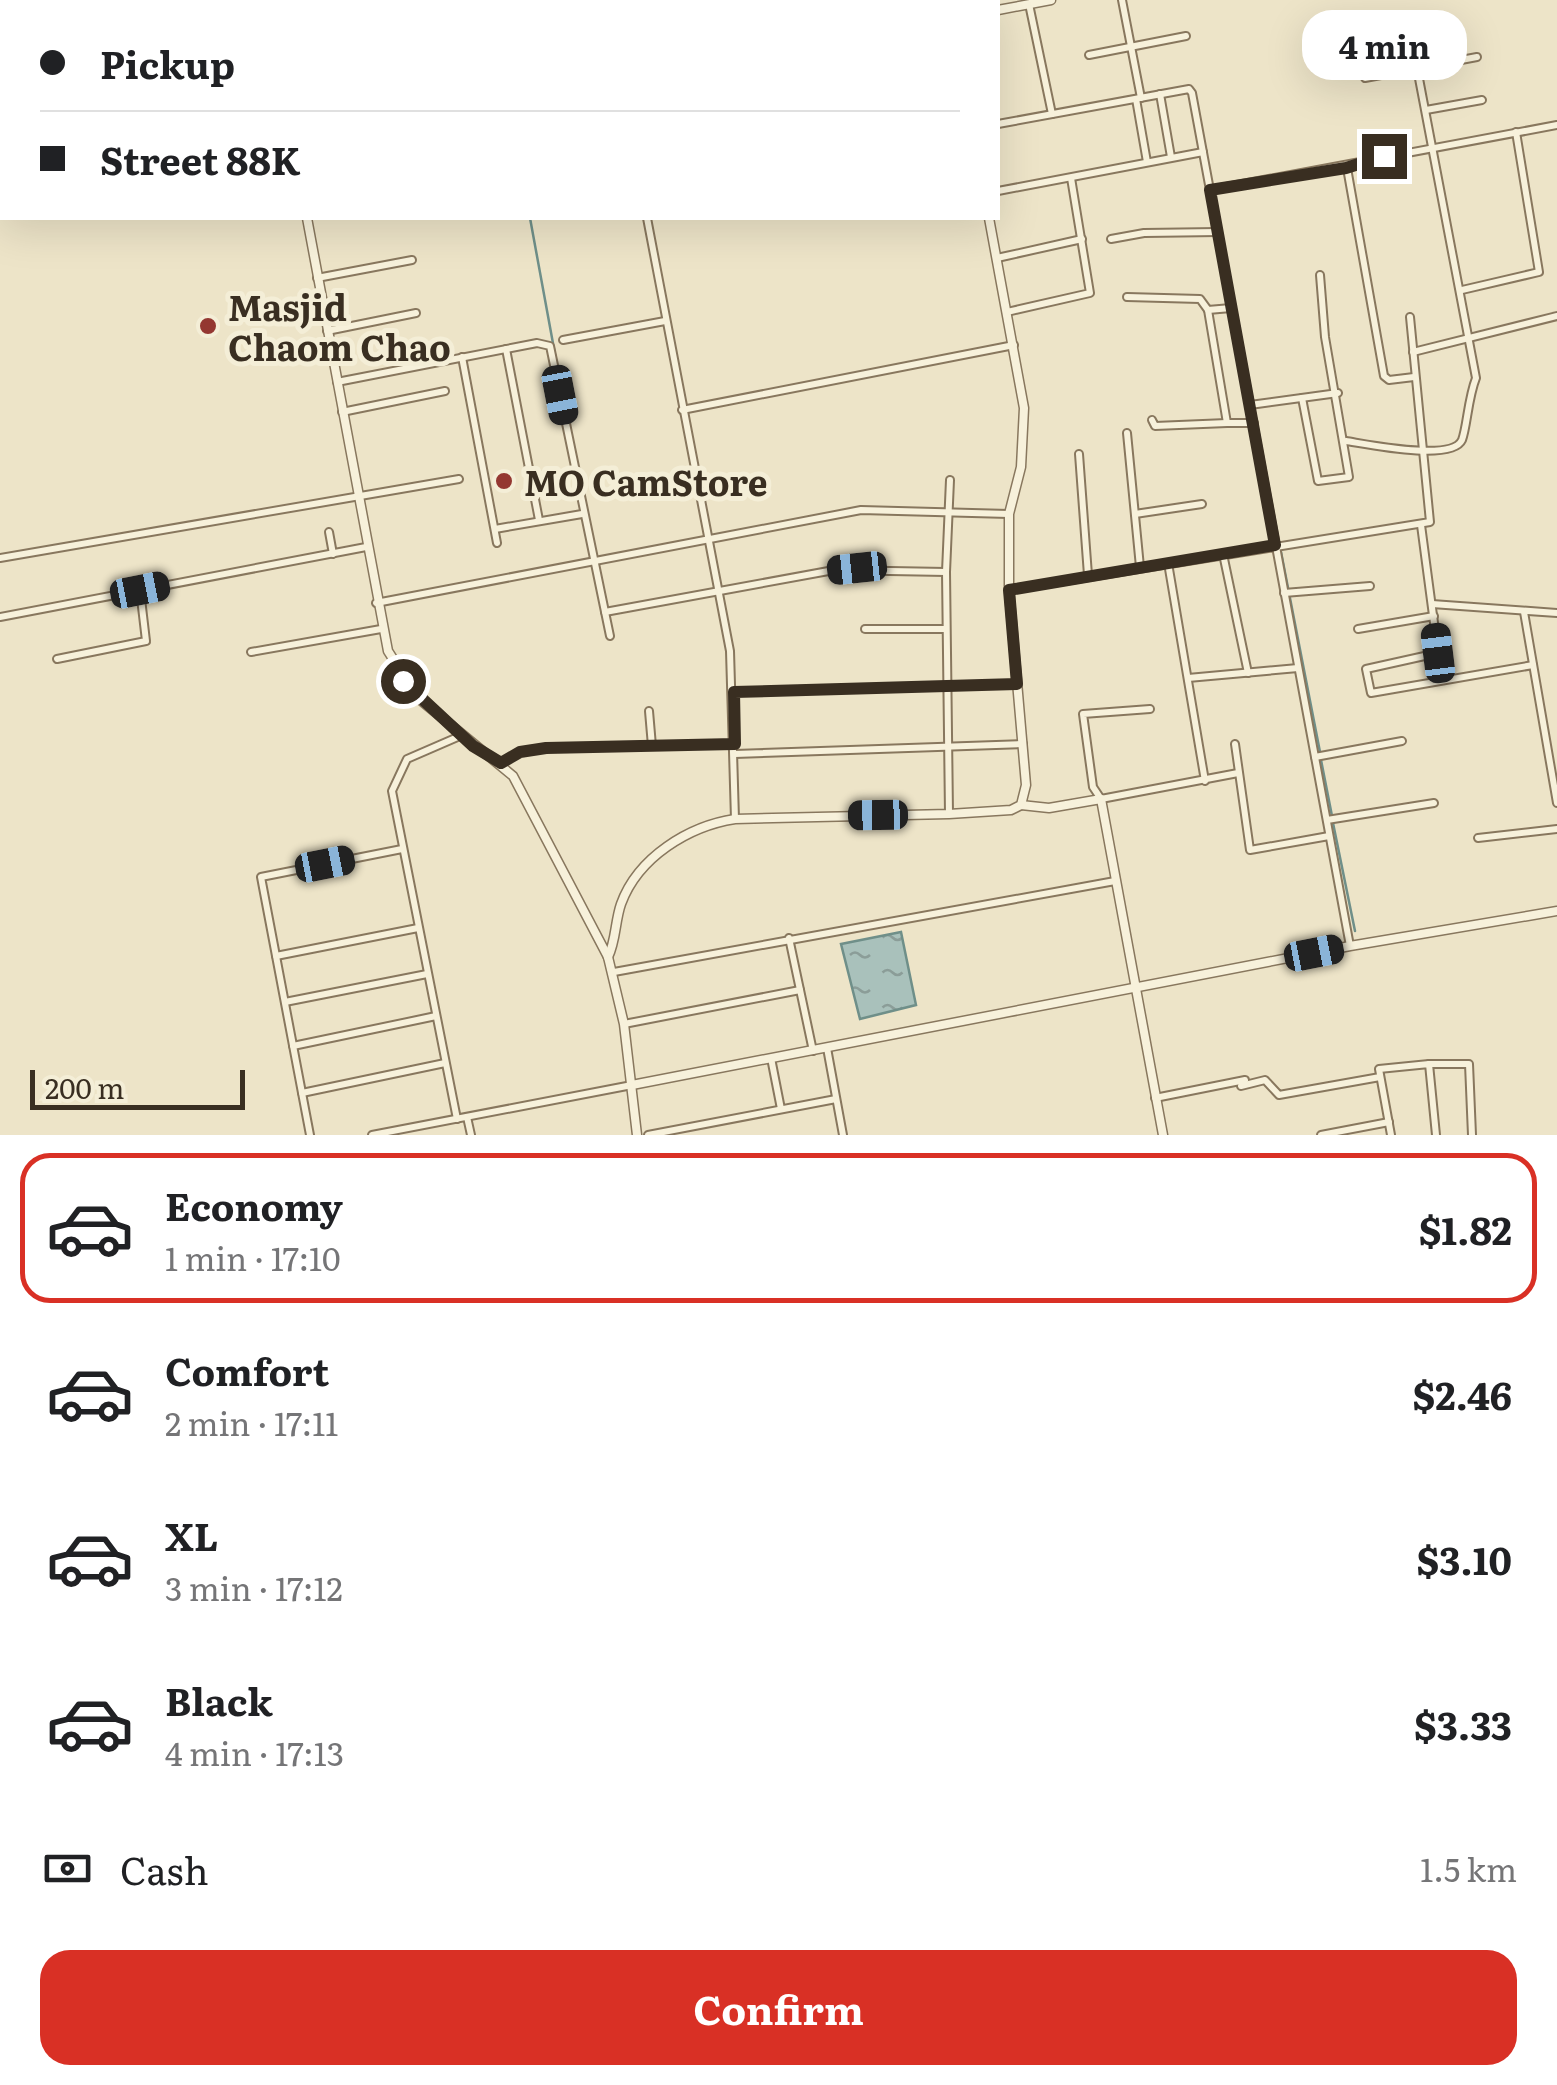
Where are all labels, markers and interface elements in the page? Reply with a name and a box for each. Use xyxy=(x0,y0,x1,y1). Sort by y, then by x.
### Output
callout: 4 min xyxy=(1302,11,1466,81)
text: 4 min xyxy=(1339,21,1430,69)
text: Pickup xyxy=(100,34,235,91)
text: Street 88K xyxy=(100,130,301,187)
route end xyxy=(1362,134,1407,179)
place label: Masjid Chaom Chao xyxy=(228,280,451,372)
marker: Masjid Chaom Chao xyxy=(197,315,219,337)
car xyxy=(540,363,580,427)
place label: MO CamStore xyxy=(524,455,767,507)
marker: MO CamStore xyxy=(493,470,515,492)
car xyxy=(826,550,888,586)
car xyxy=(108,570,172,610)
car xyxy=(1419,621,1457,685)
route start xyxy=(381,659,426,704)
car xyxy=(848,799,908,831)
car xyxy=(293,844,357,884)
car xyxy=(1282,933,1346,973)
scale bar xyxy=(30,1065,245,1110)
text: 200 m xyxy=(45,1066,124,1108)
text: Economy xyxy=(165,1176,343,1233)
icon: car xyxy=(45,1183,135,1273)
text: $1.82 xyxy=(1419,1200,1512,1257)
text: 1 min · 17:10 xyxy=(165,1233,341,1281)
text: Comfort xyxy=(165,1341,329,1398)
icon: car xyxy=(45,1348,135,1438)
text: $2.46 xyxy=(1413,1365,1512,1422)
text: 2 min · 17:11 xyxy=(165,1398,338,1446)
text: XL xyxy=(165,1506,218,1563)
icon: car xyxy=(45,1513,135,1603)
text: $3.10 xyxy=(1417,1530,1512,1587)
text: 3 min · 17:12 xyxy=(165,1563,343,1611)
text: Black xyxy=(165,1671,273,1728)
icon: car xyxy=(45,1678,135,1768)
text: $3.33 xyxy=(1414,1695,1512,1752)
text: 4 min · 17:13 xyxy=(165,1728,344,1776)
text: Cash xyxy=(120,1840,209,1897)
icon: cash xyxy=(40,1841,95,1896)
text: 1.5 km xyxy=(1420,1844,1517,1892)
button: Confirm xyxy=(40,1950,1517,2065)

